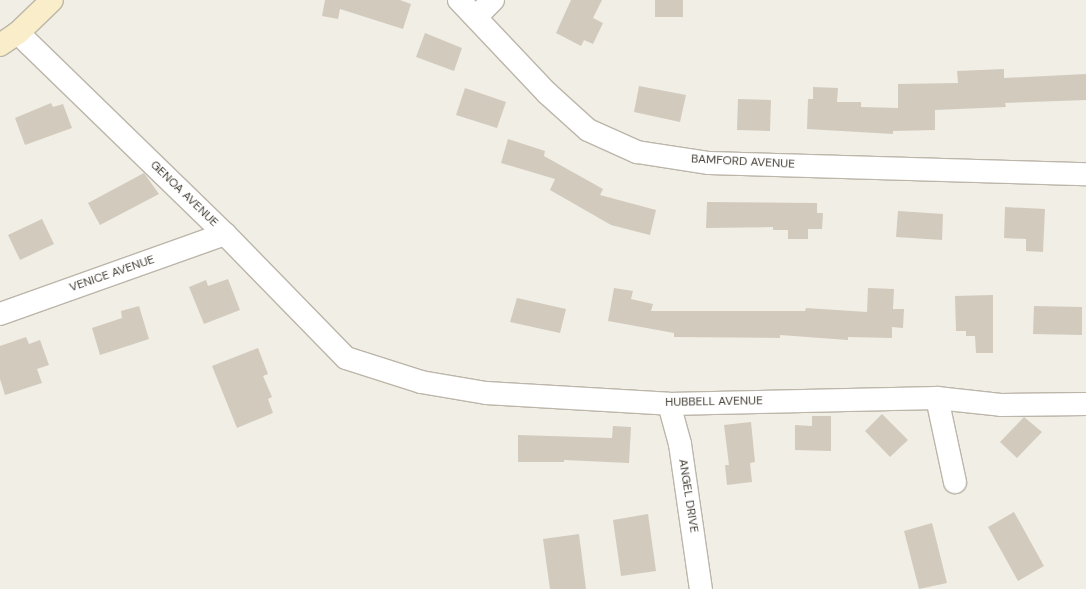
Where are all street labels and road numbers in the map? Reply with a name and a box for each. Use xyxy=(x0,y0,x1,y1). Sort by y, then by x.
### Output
street label: BAMFORD AVENUE xyxy=(691,152,795,172)
street label: GENOA AVENUE xyxy=(147,158,221,230)
street label: VENICE AVENUE xyxy=(68,253,156,295)
street label: HUBBELL AVENUE xyxy=(665,394,763,410)
street label: ANGEL DRIVE xyxy=(675,458,701,534)

